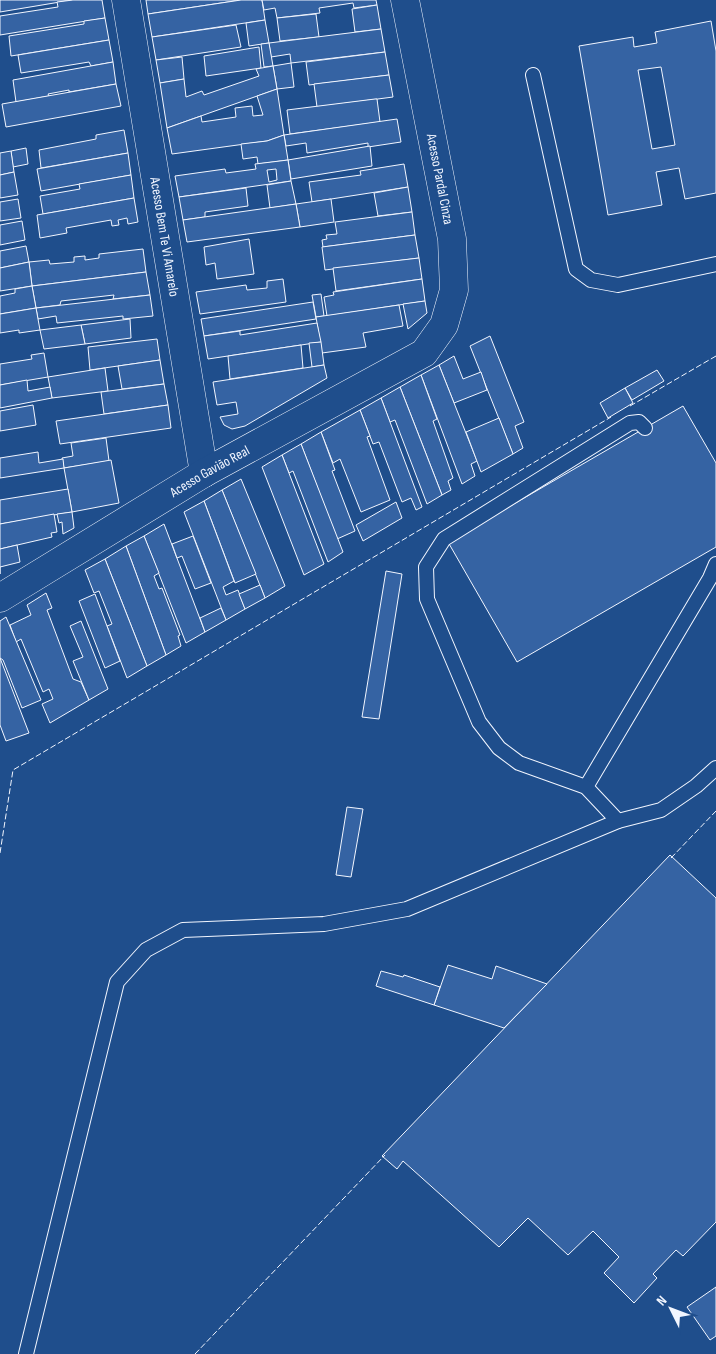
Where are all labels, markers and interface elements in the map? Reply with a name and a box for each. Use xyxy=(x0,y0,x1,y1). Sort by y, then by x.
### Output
street label: Acesso Pardal Cinza xyxy=(423,131,457,226)
street label: Acesso Bem Te Vi Amarelo xyxy=(147,175,183,298)
street label: Acesso Gavião Real xyxy=(166,441,252,501)
north arrow xyxy=(646,1284,696,1334)
text: N xyxy=(653,1292,671,1309)

